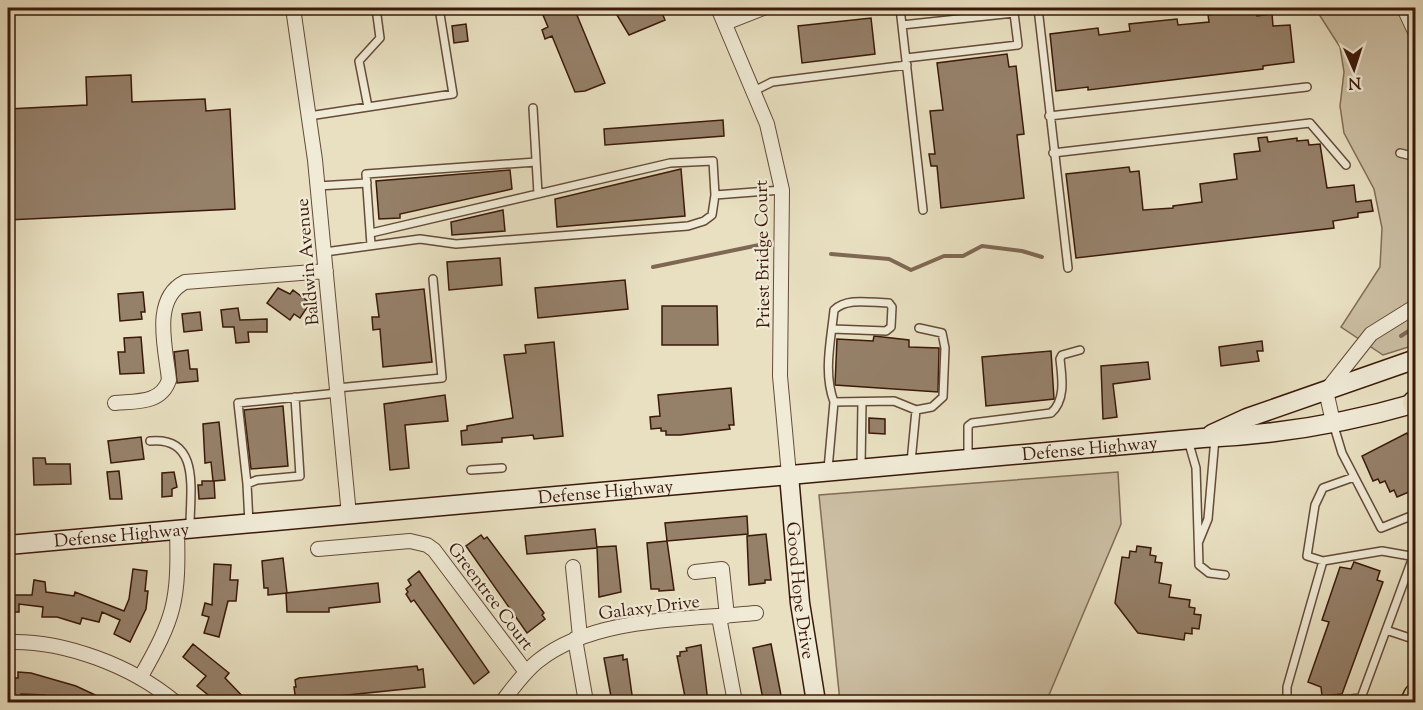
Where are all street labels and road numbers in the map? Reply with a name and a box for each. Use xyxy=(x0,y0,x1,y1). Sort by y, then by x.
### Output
street label: Priest Bridge Court xyxy=(750,180,778,328)
street label: Baldwin Avenue xyxy=(290,197,328,327)
street label: Defense Highway xyxy=(1021,431,1159,469)
street label: Defense Highway xyxy=(537,474,675,512)
street label: Defense Highway xyxy=(53,518,191,556)
street label: Good Hope Drive xyxy=(778,521,820,661)
street label: Greentree Court xyxy=(440,538,539,657)
street label: Galaxy Drive xyxy=(597,590,701,628)

